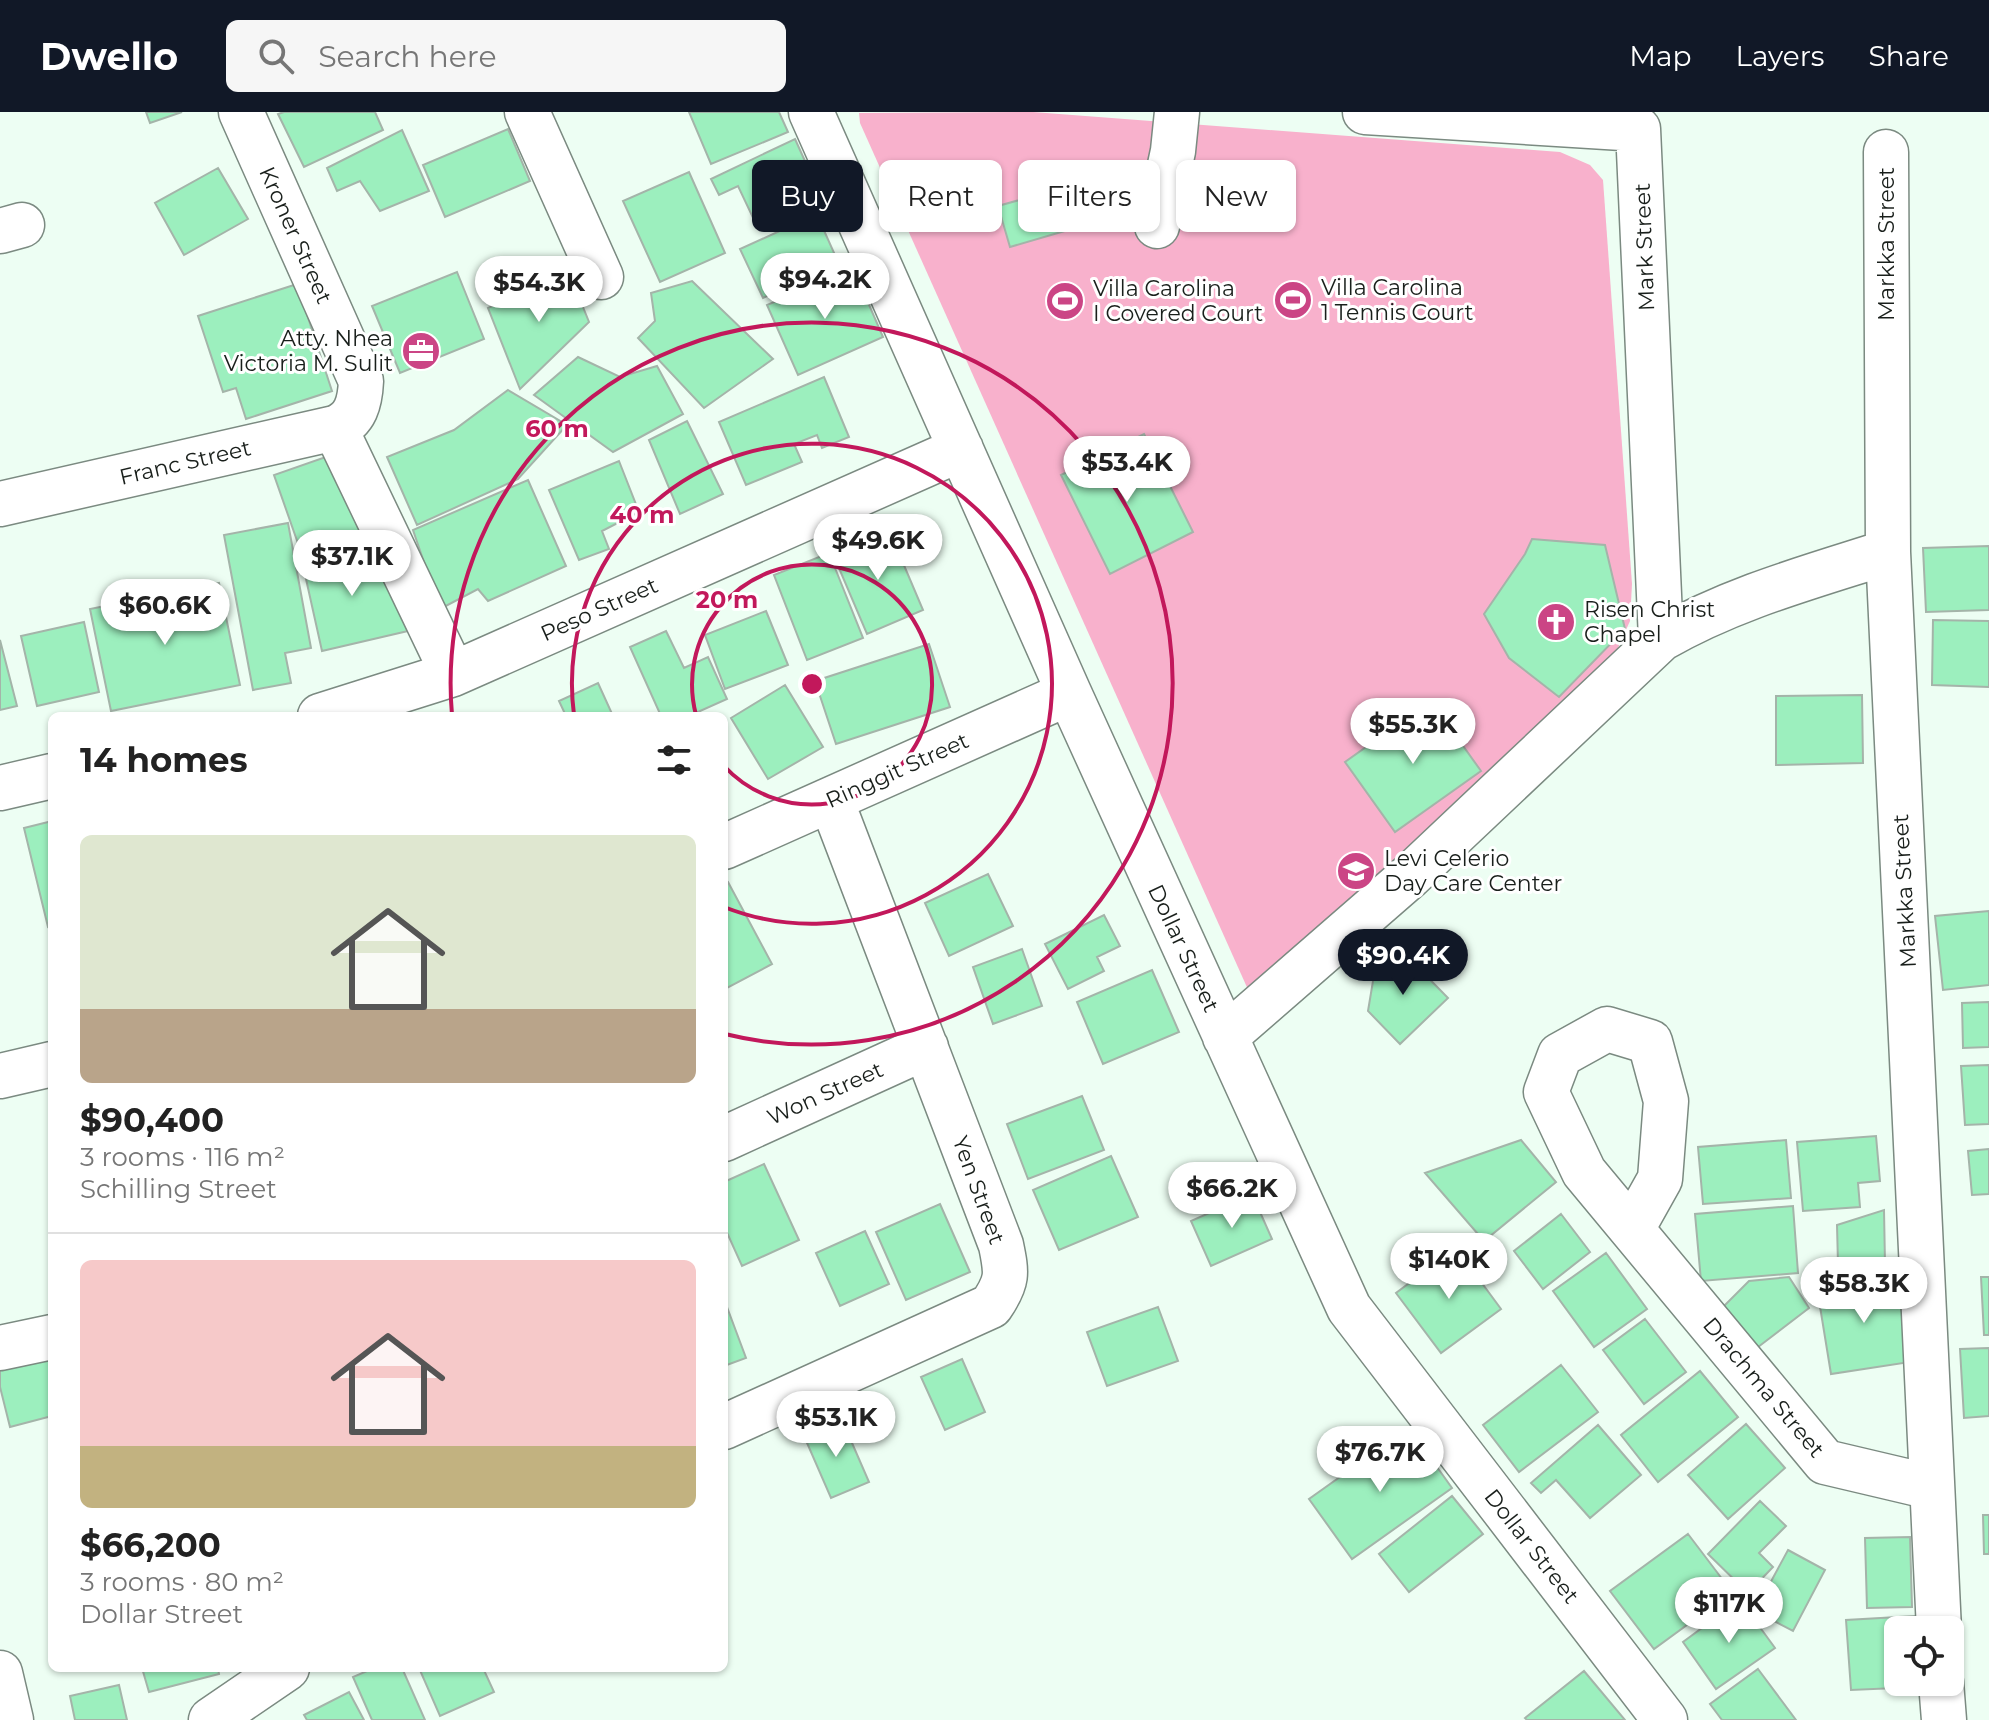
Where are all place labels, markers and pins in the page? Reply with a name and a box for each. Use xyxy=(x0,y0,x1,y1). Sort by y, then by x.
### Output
pin: $94.2K xyxy=(760,253,890,321)
pin: $54.3K xyxy=(474,256,604,324)
place label: Villa Carolina 1 Tennis Court xyxy=(1321,274,1473,326)
place label: Villa Carolina I Covered Court xyxy=(1093,275,1263,327)
sports icon: Villa Carolina 1 Tennis Court xyxy=(1272,279,1314,321)
sports icon: Villa Carolina I Covered Court xyxy=(1044,280,1086,322)
place label: Atty. Nhea Victoria M. Sulit xyxy=(224,325,393,377)
office icon: Atty. Nhea Victoria M. Sulit xyxy=(400,330,442,372)
pin: $53.4K xyxy=(1062,436,1192,504)
pin: $49.6K xyxy=(813,514,943,582)
pin: $37.1K xyxy=(287,530,417,598)
pin: $60.6K xyxy=(100,579,230,647)
place label: Risen Christ Chapel xyxy=(1584,596,1715,648)
church icon: Risen Christ Chapel xyxy=(1535,601,1577,643)
centre of rings xyxy=(798,670,826,698)
pin: $55.3K xyxy=(1348,698,1478,766)
place label: Levi Celerio Day Care Center xyxy=(1384,845,1562,897)
school or university icon: Levi Celerio Day Care Center xyxy=(1335,850,1377,892)
pin: $90.4K xyxy=(1338,929,1468,997)
pin: $66.2K xyxy=(1167,1162,1297,1230)
pin: $140K xyxy=(1393,1233,1505,1301)
pin: $58.3K xyxy=(1799,1257,1929,1325)
pin: $53.1K xyxy=(771,1391,901,1459)
pin: $76.7K xyxy=(1315,1426,1445,1494)
pin: $117K xyxy=(1673,1577,1785,1645)

